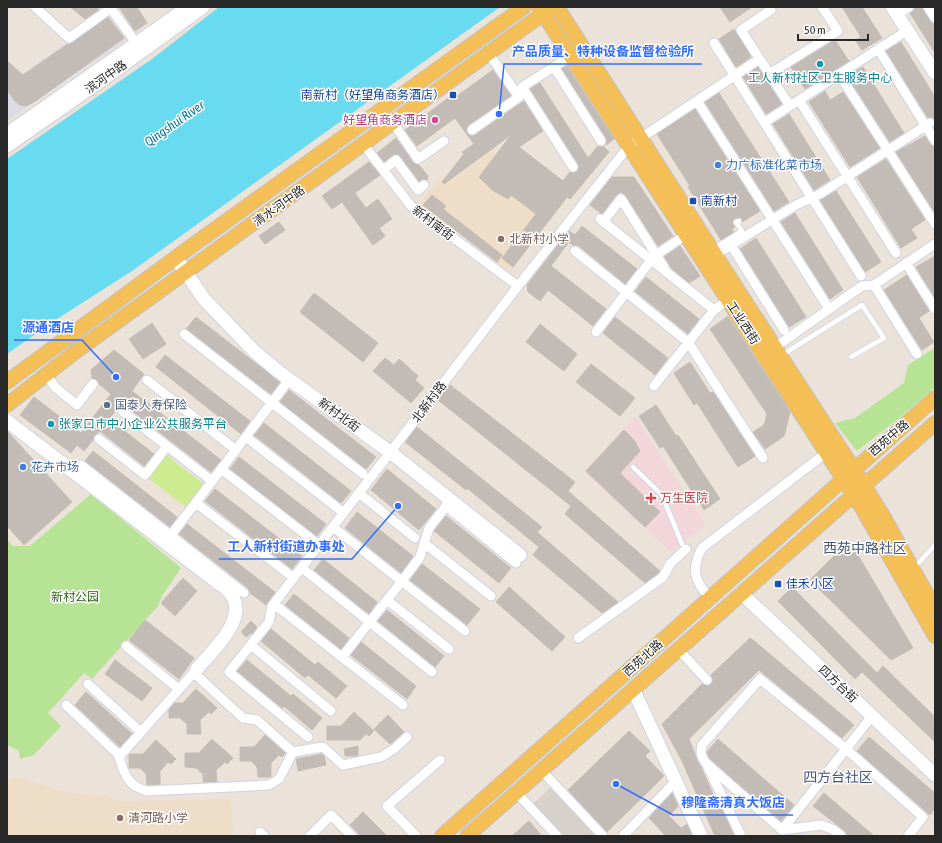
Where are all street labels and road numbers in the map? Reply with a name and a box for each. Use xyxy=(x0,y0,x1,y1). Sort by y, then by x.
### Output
street label: 滨河中路 xyxy=(82,57,130,97)
street label: 清水河中路 xyxy=(251,183,307,229)
street label: 新村南街 xyxy=(410,203,456,243)
street label: 工业西街 xyxy=(724,299,762,347)
street label: 北新村路 xyxy=(409,379,449,425)
street label: 新村北街 xyxy=(315,395,363,435)
street label: 西苑中路 xyxy=(866,417,912,459)
street label: 西苑北路 xyxy=(620,637,666,679)
street label: 四方台街 xyxy=(816,663,860,705)

